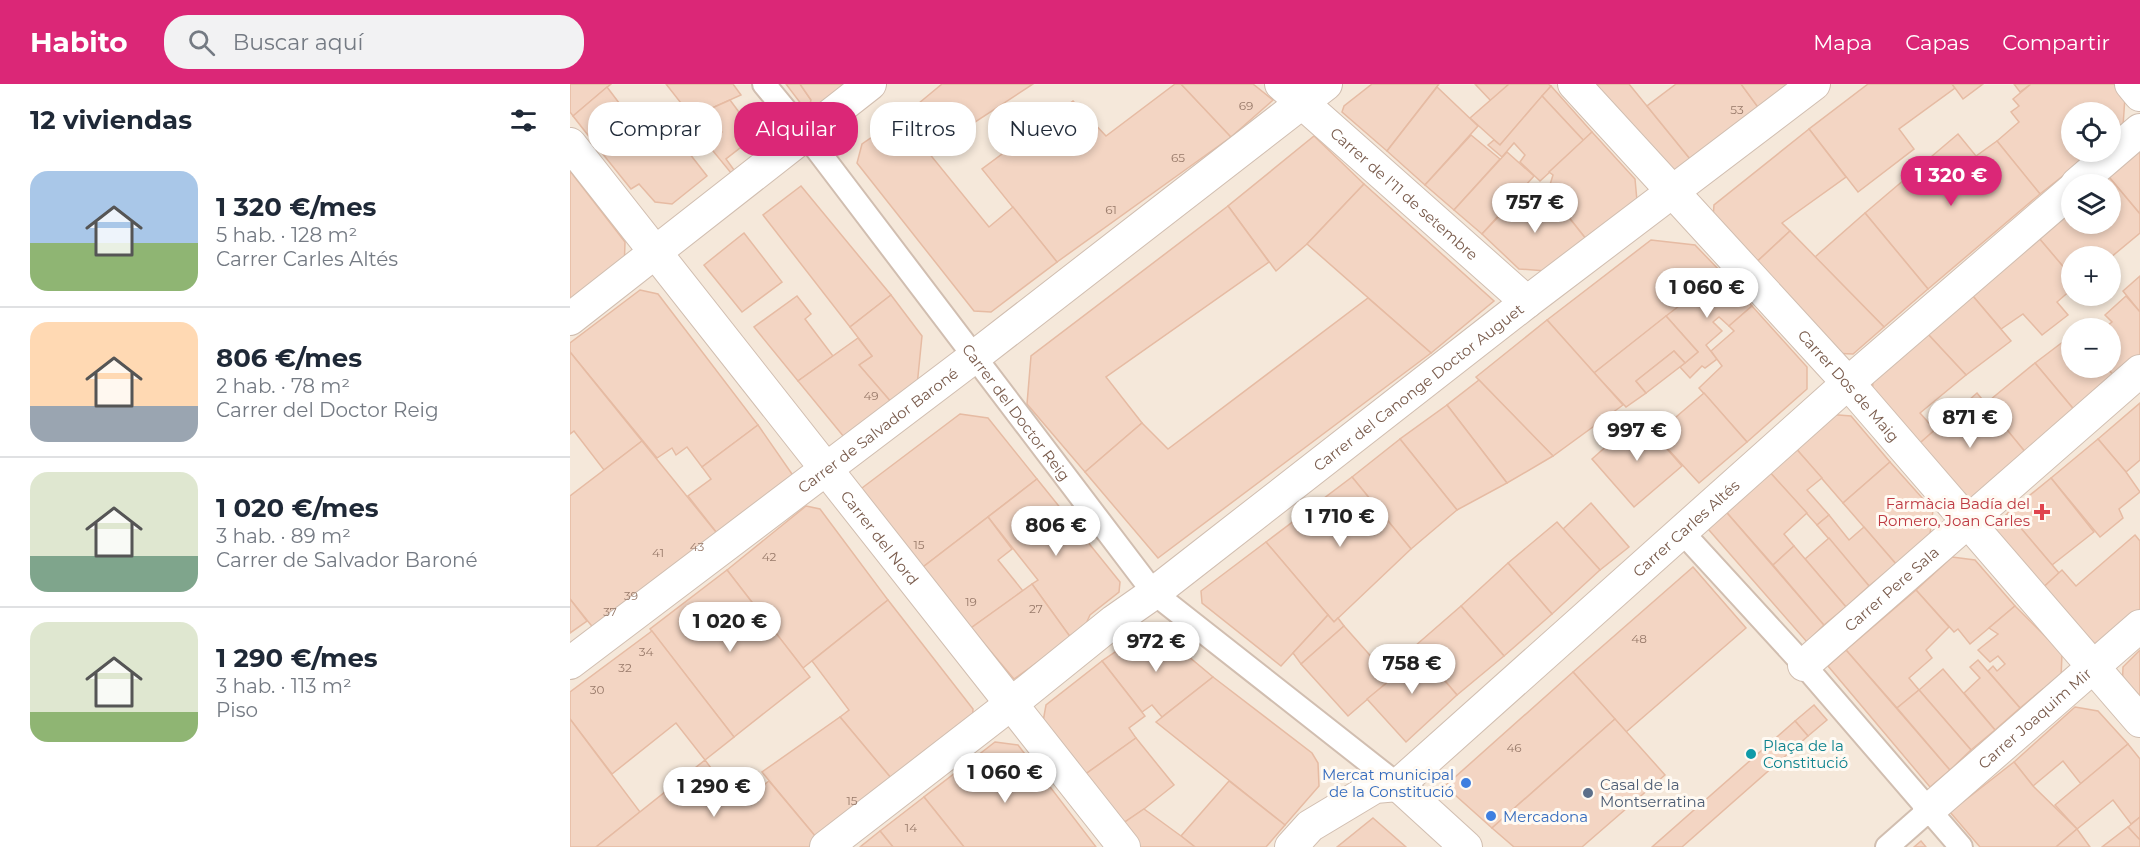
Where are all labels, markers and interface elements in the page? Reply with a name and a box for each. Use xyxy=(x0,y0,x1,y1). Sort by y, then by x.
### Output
search box xyxy=(164,15,584,69)
text: Habito xyxy=(30,25,128,59)
icon: search xyxy=(185,26,218,59)
text: Buscar aquí xyxy=(233,29,363,56)
text: Mapa xyxy=(1813,30,1872,55)
text: Capas xyxy=(1905,30,1969,55)
text: Compartir xyxy=(2002,30,2110,55)
house number: 69 xyxy=(1239,98,1253,113)
chip: Comprar xyxy=(588,102,722,156)
chip: Alquilar xyxy=(734,102,858,156)
chip: Filtros xyxy=(870,102,976,156)
chip: Nuevo xyxy=(988,102,1098,156)
house number: 53 xyxy=(1730,102,1744,117)
map controls xyxy=(2061,102,2121,378)
button: locate xyxy=(2061,102,2121,162)
text: 12 viviendas xyxy=(30,104,192,136)
icon: filters xyxy=(507,104,540,137)
street label: Carrer de l'11 de setembre xyxy=(1327,123,1482,264)
house number: 65 xyxy=(1171,150,1185,165)
pin: 1 320 € xyxy=(1896,156,2006,207)
text: 1 320 € xyxy=(1915,163,1987,187)
button: layers xyxy=(2061,174,2121,234)
pin: 757 € xyxy=(1493,183,1577,234)
text: 757 € xyxy=(1506,190,1564,214)
text: 1 320 €/mes xyxy=(216,191,376,223)
icon: home xyxy=(78,195,150,267)
house number: 61 xyxy=(1105,202,1117,217)
text: 5 hab. · 128 m² xyxy=(216,223,357,247)
button: + xyxy=(2061,246,2121,306)
text: Carrer Carles Altés xyxy=(216,247,398,271)
pin: 1 060 € xyxy=(1652,268,1762,319)
text: 1 060 € xyxy=(1669,275,1745,299)
street label: Carrer del Canonge Doctor Auguet xyxy=(1309,299,1527,475)
button: − xyxy=(2061,318,2121,378)
street label: Carrer Dos de Maig xyxy=(1794,325,1904,446)
street label: Carrer del Doctor Reig xyxy=(958,340,1075,484)
text: 806 €/mes xyxy=(216,342,362,374)
icon: home xyxy=(78,346,150,418)
street label: Carrer de Salvador Baroné xyxy=(794,363,962,497)
text: 2 hab. · 78 m² xyxy=(216,374,350,398)
house number: 49 xyxy=(863,388,879,403)
text: Carrer del Doctor Reig xyxy=(216,398,439,422)
pin: 871 € xyxy=(1928,398,2012,449)
text: 871 € xyxy=(1942,405,1998,429)
pin: 997 € xyxy=(1595,411,1679,462)
text: 997 € xyxy=(1607,418,1667,442)
street label: Carrer Carles Altés xyxy=(1628,475,1743,581)
street label: Carrer del Nord xyxy=(837,486,923,589)
text: 1 020 €/mes xyxy=(216,492,379,524)
place label: Farmàcia Badía del Romero, Joan Carles xyxy=(1877,494,2030,530)
icon: home xyxy=(78,496,150,568)
pin: 1 710 € xyxy=(1285,497,1395,548)
text: 1 710 € xyxy=(1305,504,1375,528)
marker: Farmàcia Badía del Romero, Joan Carles xyxy=(2035,505,2049,519)
pin: 806 € xyxy=(1014,506,1098,557)
text: 806 € xyxy=(1025,513,1087,537)
text: 3 hab. · 89 m² xyxy=(216,524,351,548)
house number: 15 xyxy=(913,537,925,552)
house number: 43 xyxy=(690,539,704,554)
street label: Carrer Pere Sala xyxy=(1840,542,1943,635)
house number: 41 xyxy=(652,545,664,560)
text: Carrer de Salvador Baroné xyxy=(216,548,478,572)
house number: 42 xyxy=(762,549,777,564)
house number: 39 xyxy=(624,588,638,603)
house number: 19 xyxy=(965,594,977,609)
house number: 27 xyxy=(1029,601,1043,616)
pin: 1 020 € xyxy=(675,602,785,653)
house number: 37 xyxy=(603,604,617,619)
text: 1 020 € xyxy=(693,609,767,633)
pin: 972 € xyxy=(1114,622,1198,673)
text: 972 € xyxy=(1127,629,1185,653)
house number: 48 xyxy=(1631,631,1647,646)
text: 1 290 €/mes xyxy=(216,642,378,674)
house number: 34 xyxy=(639,644,653,659)
pin: 758 € xyxy=(1370,644,1454,695)
icon: home xyxy=(78,646,150,718)
text: 758 € xyxy=(1382,651,1442,675)
house number: 32 xyxy=(618,660,632,675)
street label: Carrer Joaquim Mir xyxy=(1974,663,2095,773)
text: 3 hab. · 113 m² xyxy=(216,674,352,698)
house number: 30 xyxy=(590,682,604,697)
text: Piso xyxy=(216,698,258,722)
place label: Plaça de la Constitució xyxy=(1763,736,1848,772)
house number: 46 xyxy=(1506,740,1522,755)
marker: Plaça de la Constitució xyxy=(1744,747,1758,761)
pin: 1 060 € xyxy=(950,753,1060,804)
text: 1 060 € xyxy=(967,760,1043,784)
place label: Mercat municipal de la Constitució xyxy=(1322,765,1454,801)
pin: 1 290 € xyxy=(659,767,769,818)
text: 1 290 € xyxy=(677,774,751,798)
place label: Casal de la Montserratina xyxy=(1600,775,1706,811)
marker: Mercat municipal de la Constitució xyxy=(1459,776,1473,790)
marker: Casal de la Montserratina xyxy=(1581,786,1595,800)
house number: 15 xyxy=(846,793,858,808)
place label: Mercadona xyxy=(1503,807,1588,826)
marker: Mercadona xyxy=(1484,809,1498,823)
house number: 14 xyxy=(905,820,917,835)

